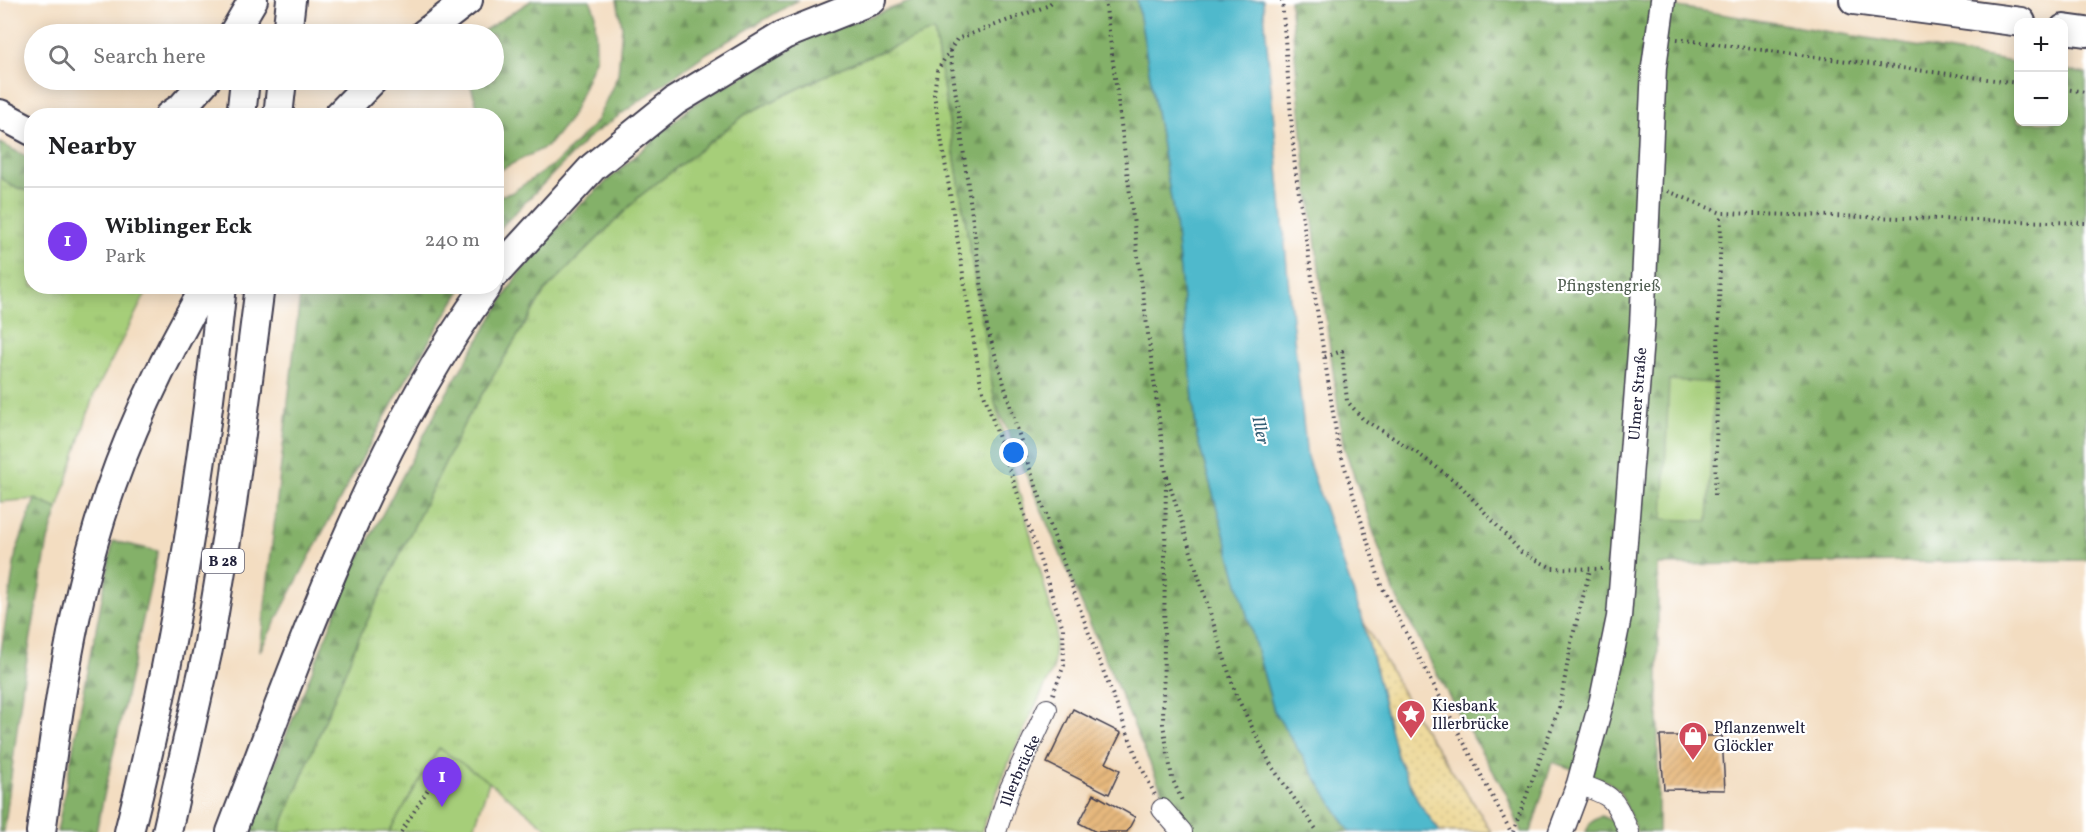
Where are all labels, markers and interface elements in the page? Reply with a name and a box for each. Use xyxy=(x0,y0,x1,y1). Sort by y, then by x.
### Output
map controls xyxy=(2014,18,2068,126)
button: + xyxy=(2014,18,2068,72)
search box xyxy=(24,24,504,90)
icon: search xyxy=(45,41,78,74)
text: Search here xyxy=(93,42,206,73)
button: − xyxy=(2014,72,2068,126)
text: Nearby xyxy=(48,129,137,165)
text: Wiblinger Eck xyxy=(105,212,252,243)
text: 1 xyxy=(63,227,72,255)
text: 240 m xyxy=(425,227,480,255)
text: Park xyxy=(105,243,146,271)
park label: Pfingstengrieß xyxy=(1557,276,1661,298)
street label: Ulmer Straße xyxy=(1624,346,1653,441)
water label: Iller xyxy=(1244,414,1275,447)
your location xyxy=(999,438,1028,467)
road number: B 28 xyxy=(202,549,244,573)
place label: Kiesbank Illerbrücke xyxy=(1432,696,1509,736)
place icon: Kiesbank Illerbrücke xyxy=(1395,698,1427,740)
place label: Pflanzenwelt Glöckler xyxy=(1714,718,1806,758)
shop icon: Pflanzenwelt Glöckler xyxy=(1677,720,1709,762)
street label: Illerbrücke xyxy=(996,731,1047,810)
pin: 1 xyxy=(422,758,462,807)

